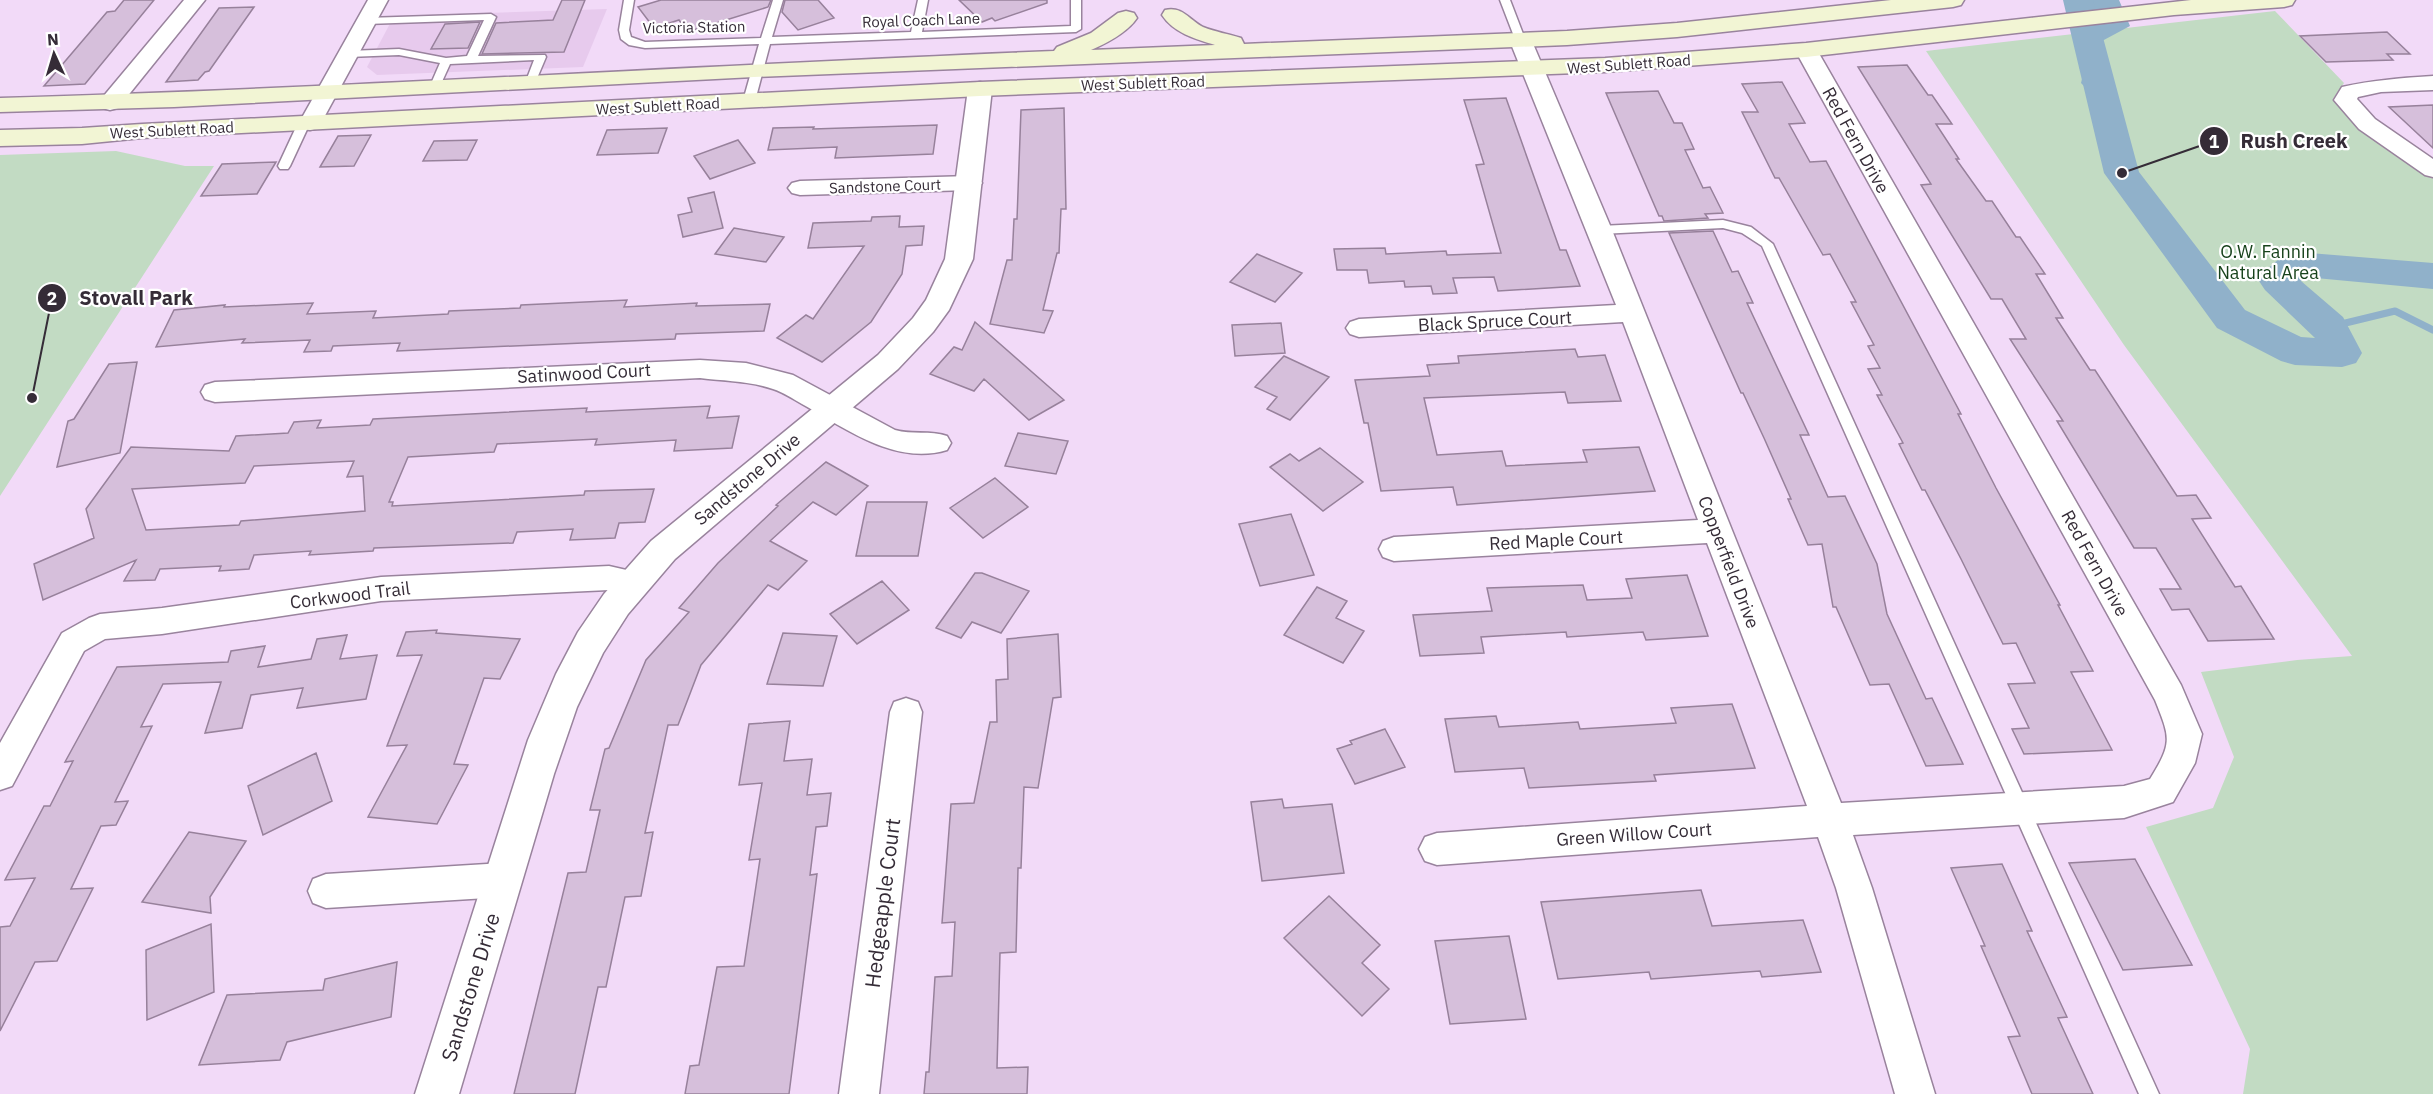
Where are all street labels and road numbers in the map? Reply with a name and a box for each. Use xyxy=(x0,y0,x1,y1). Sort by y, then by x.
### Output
street label: Royal Coach Lane xyxy=(862,8,980,32)
street label: Victoria Station xyxy=(642,17,746,37)
street label: West Sublett Road xyxy=(1566,50,1692,78)
street label: West Sublett Road xyxy=(1081,71,1205,95)
street label: Red Fern Drive xyxy=(1817,83,1895,197)
street label: West Sublett Road xyxy=(596,93,720,119)
street label: West Sublett Road xyxy=(110,117,234,143)
street label: Sandstone Court xyxy=(829,175,941,197)
street label: Black Spruce Court xyxy=(1417,305,1573,337)
street label: Satinwood Court xyxy=(516,358,652,388)
street label: Sandstone Drive xyxy=(689,428,805,530)
street label: Copperfield Drive xyxy=(1693,492,1765,632)
street label: Red Fern Drive xyxy=(2056,506,2134,620)
street label: Red Maple Court xyxy=(1488,525,1624,555)
street label: Corkwood Trail xyxy=(289,576,412,614)
street label: Hedgeapple Court xyxy=(858,817,906,989)
street label: Green Willow Court xyxy=(1555,817,1713,851)
street label: Sandstone Drive xyxy=(434,909,506,1065)

